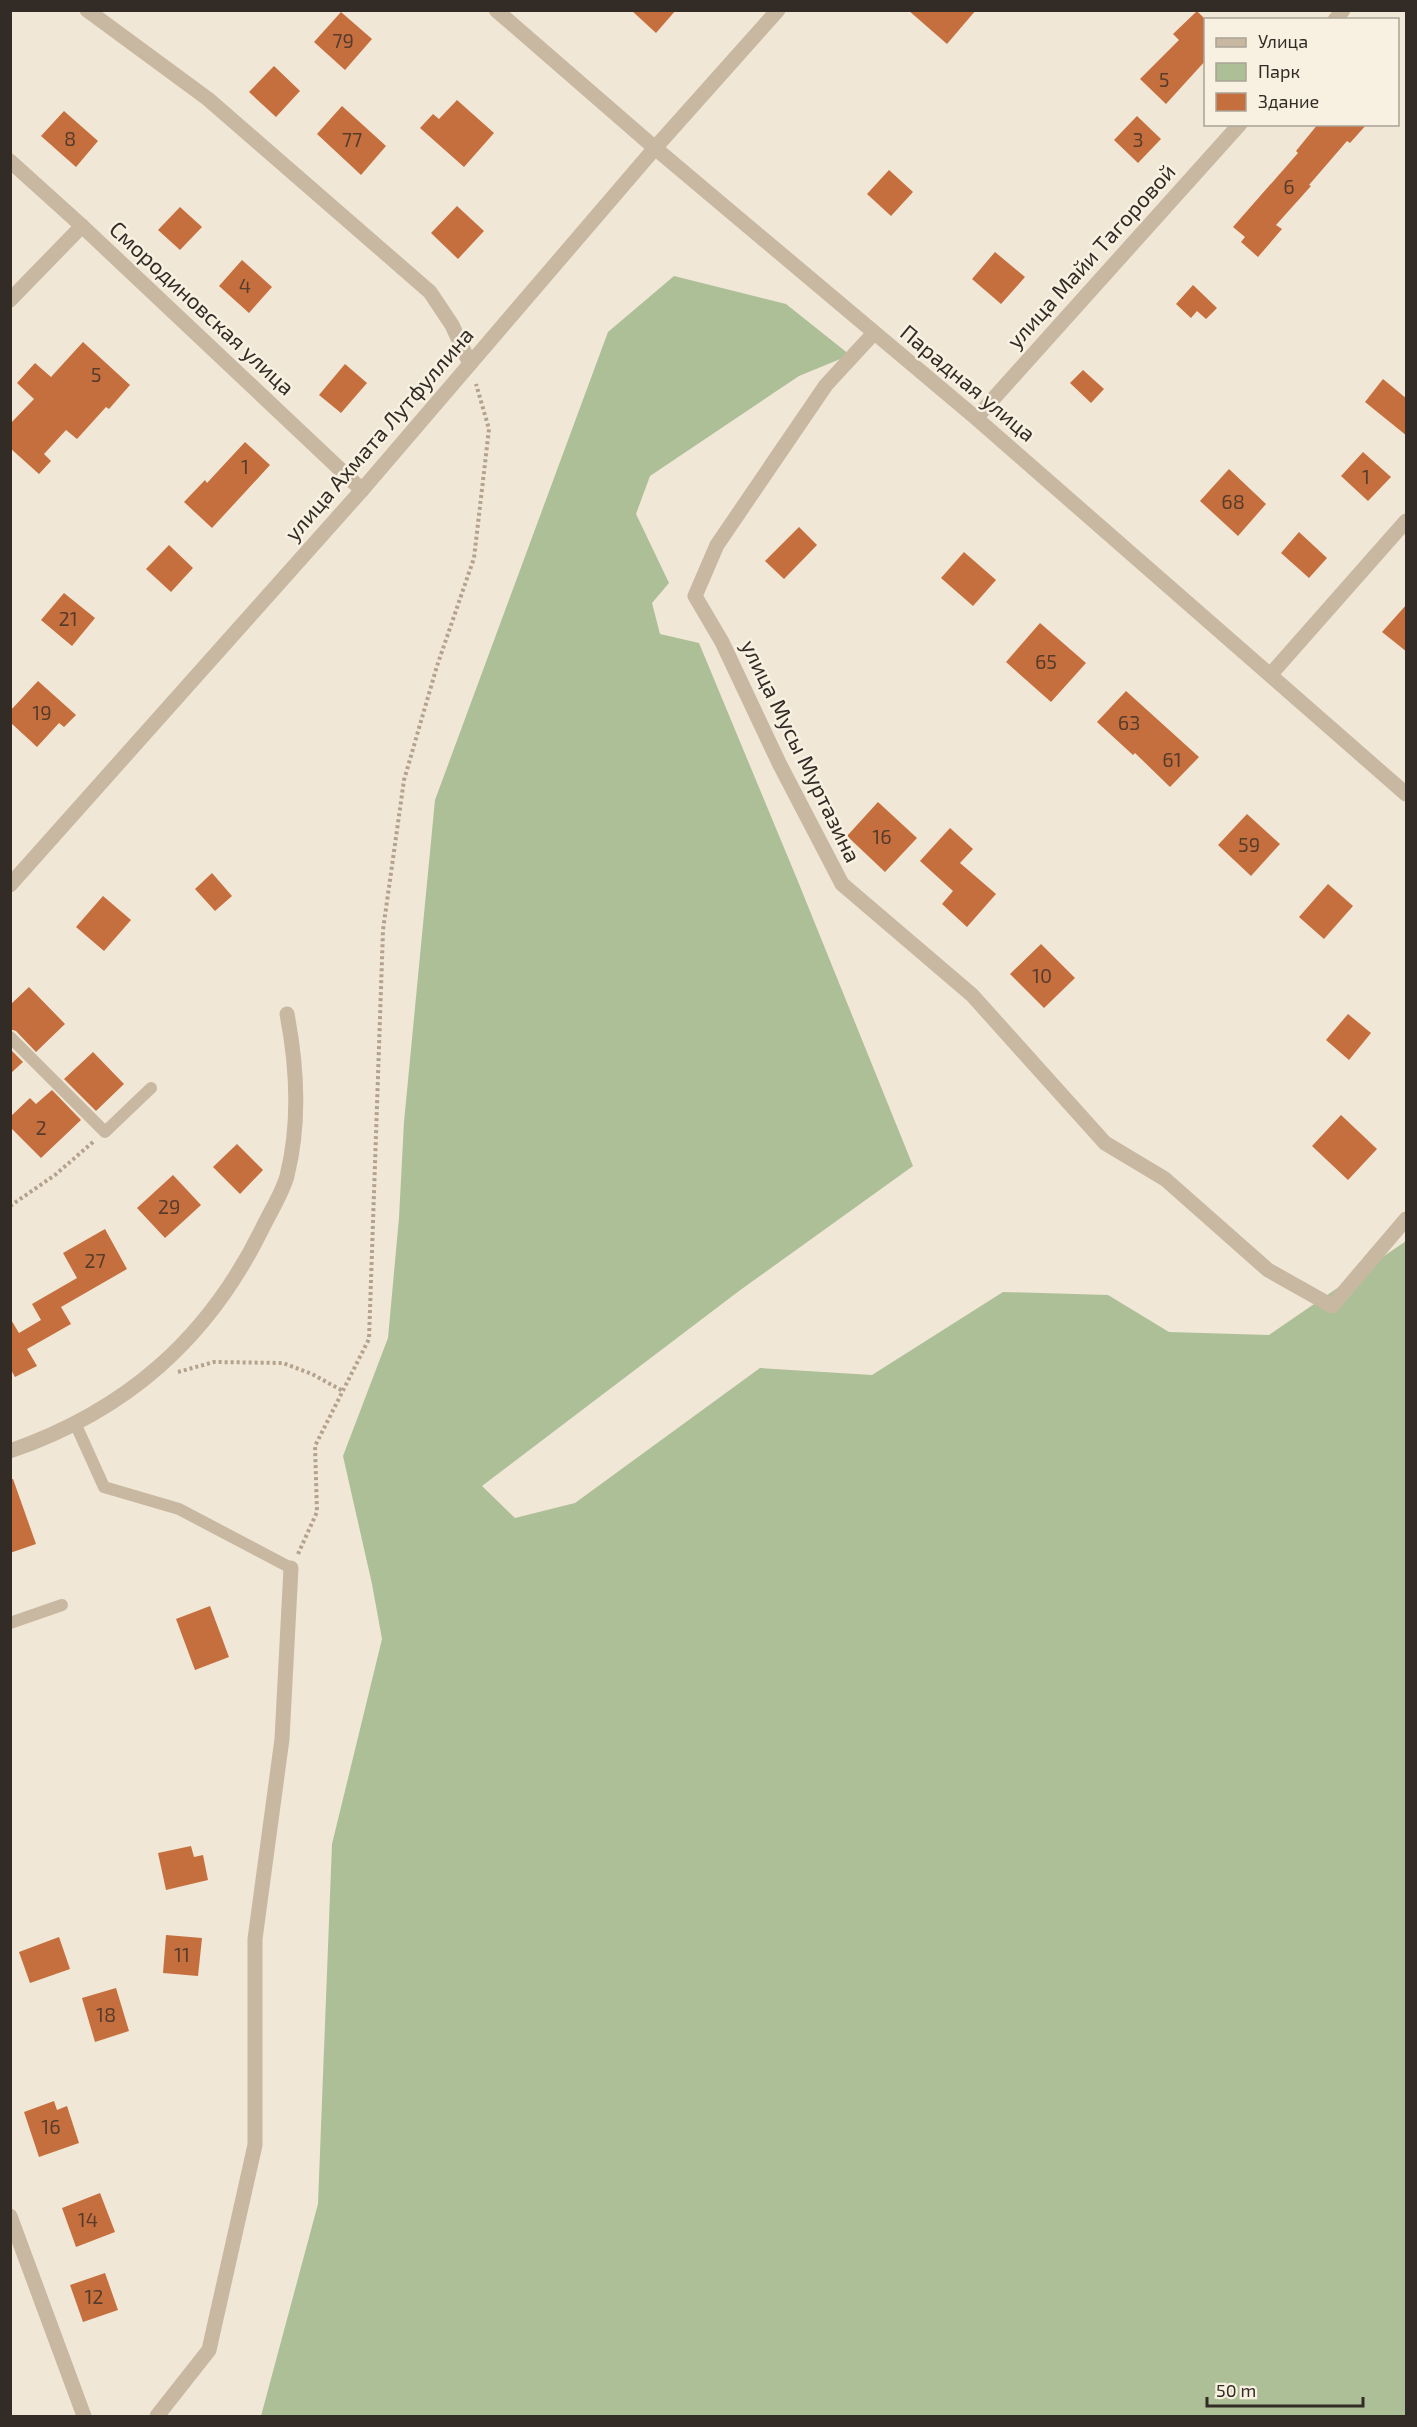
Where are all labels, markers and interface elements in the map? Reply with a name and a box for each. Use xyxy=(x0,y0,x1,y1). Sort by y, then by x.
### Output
legend xyxy=(1204,18,1399,126)
house number: 79 xyxy=(332,28,354,52)
text: Улица xyxy=(1258,30,1308,52)
text: Парк xyxy=(1258,60,1300,82)
house number: 5 xyxy=(1159,67,1169,91)
text: Здание xyxy=(1258,90,1319,112)
house number: 8 xyxy=(64,126,76,150)
house number: 77 xyxy=(342,127,362,151)
house number: 3 xyxy=(1132,127,1144,151)
street label: улица Майи Тагоровой xyxy=(1001,158,1181,354)
house number: 6 xyxy=(1283,174,1295,198)
street label: Смородиновская улица xyxy=(104,215,300,400)
house number: 4 xyxy=(239,273,251,297)
street label: Парадная улица xyxy=(895,318,1041,447)
street label: улица Ахмата Лутфуллина xyxy=(278,321,479,546)
house number: 5 xyxy=(91,362,101,386)
house number: 1 xyxy=(241,454,249,478)
house number: 1 xyxy=(1362,464,1370,488)
house number: 68 xyxy=(1221,489,1245,513)
house number: 21 xyxy=(58,606,78,630)
street label: улица Мусы Муртазина xyxy=(736,635,867,867)
house number: 65 xyxy=(1035,649,1057,673)
house number: 19 xyxy=(32,700,52,724)
house number: 63 xyxy=(1118,710,1140,734)
house number: 61 xyxy=(1162,747,1182,771)
house number: 16 xyxy=(872,824,892,848)
house number: 59 xyxy=(1238,832,1260,856)
house number: 10 xyxy=(1032,963,1052,987)
house number: 2 xyxy=(35,1115,47,1139)
house number: 29 xyxy=(158,1194,180,1218)
house number: 27 xyxy=(84,1248,106,1272)
house number: 11 xyxy=(174,1942,190,1966)
house number: 18 xyxy=(96,2002,116,2026)
house number: 16 xyxy=(41,2114,61,2138)
house number: 14 xyxy=(78,2207,98,2231)
house number: 12 xyxy=(84,2284,104,2308)
scale bar xyxy=(1207,2370,1363,2408)
text: 50 m xyxy=(1216,2379,1256,2401)

